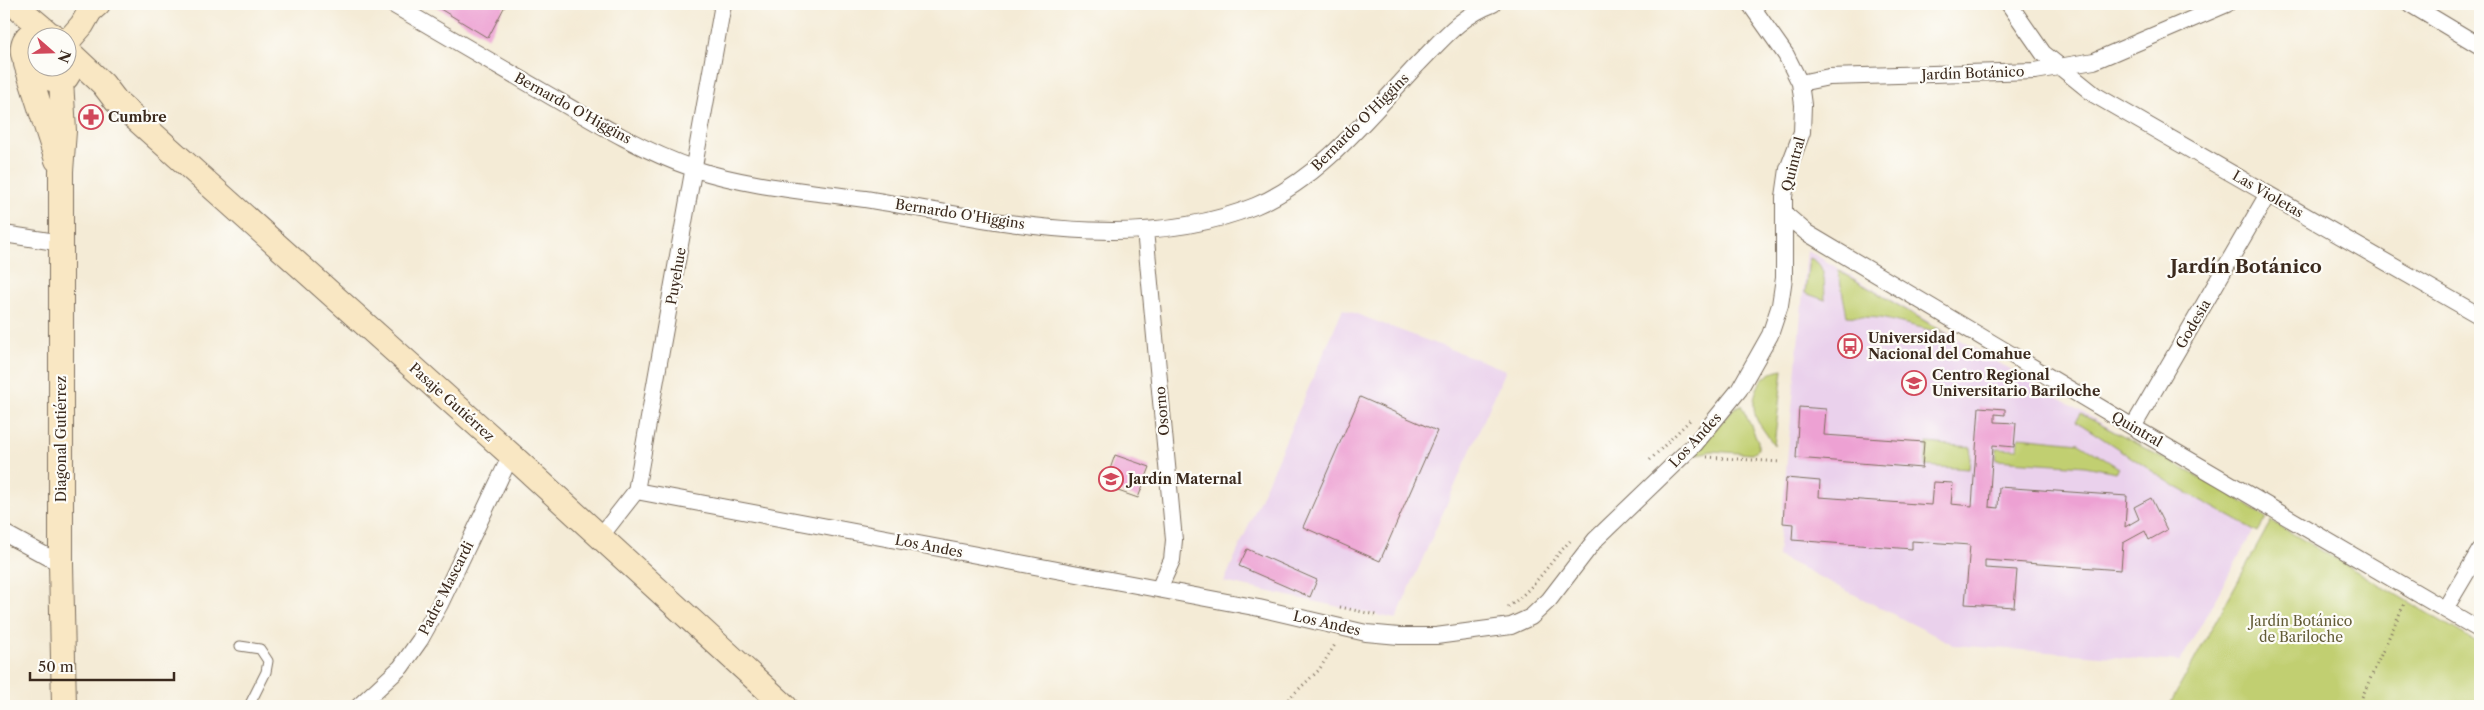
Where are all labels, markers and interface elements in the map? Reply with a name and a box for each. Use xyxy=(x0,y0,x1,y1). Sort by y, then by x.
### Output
north arrow xyxy=(28,28,78,78)
text: N xyxy=(54,48,75,65)
street label: Jardín Botánico xyxy=(1919,62,2025,84)
street label: Bernardo O'Higgins xyxy=(511,68,635,148)
street label: Bernardo O'Higgins xyxy=(1307,69,1413,175)
pharmacy icon: Cumbre xyxy=(78,104,104,130)
place label: Cumbre xyxy=(108,108,167,126)
street label: Quintral xyxy=(1777,135,1809,193)
street label: Las Violetas xyxy=(2229,166,2307,222)
street label: Bernardo O'Higgins xyxy=(894,195,1026,233)
street label: Puyehue xyxy=(662,246,690,306)
district label: Jardín Botánico xyxy=(2167,255,2322,278)
street label: Godesia xyxy=(2172,296,2215,352)
place label: Universidad Nacional del Comahue xyxy=(1868,329,2031,363)
bus stop icon: Universidad Nacional del Comahue xyxy=(1837,333,1863,359)
street label: Pasaje Gutiérrez xyxy=(405,359,499,445)
place label: Centro Regional Universitario Bariloche xyxy=(1932,366,2100,400)
school or university icon: Centro Regional Universitario Bariloche xyxy=(1901,370,1927,396)
street label: Diagonal Gutiérrez xyxy=(52,376,70,502)
street label: Osorno xyxy=(1151,386,1173,436)
street label: Quintral xyxy=(2108,407,2166,451)
street label: Los Andes xyxy=(1665,409,1725,471)
school or university icon: Jardín Maternal xyxy=(1098,466,1124,492)
place label: Jardín Maternal xyxy=(1125,470,1242,488)
street label: Los Andes xyxy=(894,531,964,561)
street label: Padre Mascardi xyxy=(415,538,477,638)
street label: Los Andes xyxy=(1292,607,1362,639)
park label: Jardín Botánico de Bariloche xyxy=(2248,612,2352,646)
scale bar xyxy=(30,650,174,682)
text: 50 m xyxy=(38,657,74,676)

